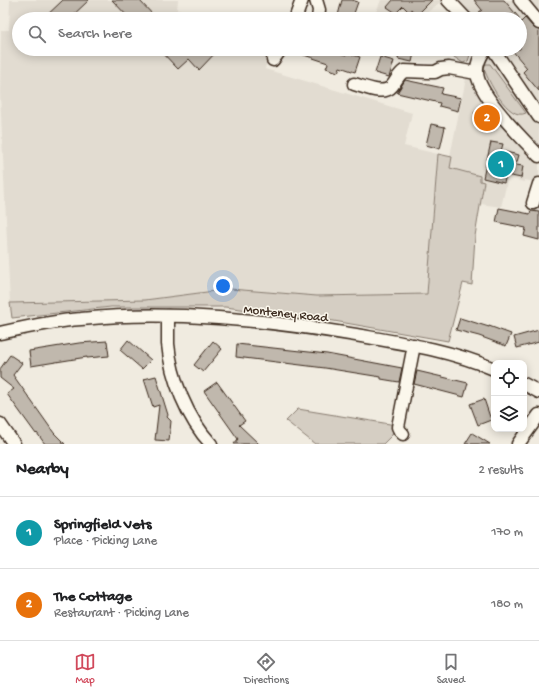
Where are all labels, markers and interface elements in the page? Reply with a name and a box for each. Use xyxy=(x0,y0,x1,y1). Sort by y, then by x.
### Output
search box xyxy=(12,12,527,56)
icon: search xyxy=(26,23,48,45)
text: Search here xyxy=(58,25,132,43)
pin: 2 xyxy=(474,103,500,133)
pin: 1 xyxy=(488,149,514,179)
your location xyxy=(213,276,233,296)
street label: Monteney Road xyxy=(243,303,330,327)
map controls xyxy=(491,360,527,432)
button: locate xyxy=(491,360,527,396)
button: layers xyxy=(491,396,527,432)
text: Nearby xyxy=(16,460,69,480)
text: 2 results xyxy=(478,463,523,478)
text: Springfield Vets xyxy=(54,516,152,534)
text: 1 xyxy=(26,525,32,540)
text: 170 m xyxy=(491,525,523,540)
text: Place · Picking Lane xyxy=(54,534,157,549)
text: The Cottage xyxy=(54,588,132,606)
text: 2 xyxy=(26,597,32,612)
text: 180 m xyxy=(491,597,523,612)
text: Restaurant · Picking Lane xyxy=(54,606,189,621)
tab: Map xyxy=(74,651,96,687)
tab: Directions xyxy=(244,651,289,687)
tab: Saved xyxy=(437,651,465,687)

